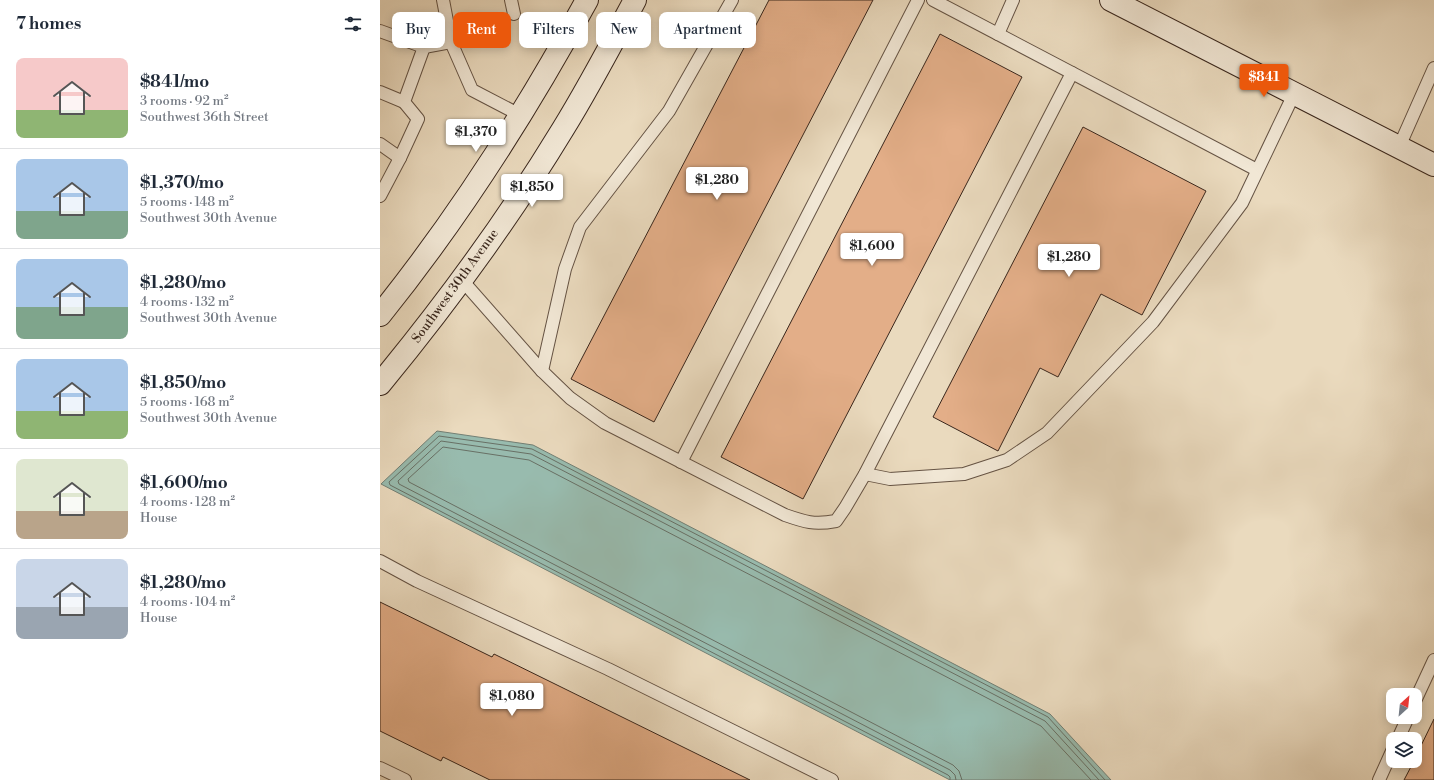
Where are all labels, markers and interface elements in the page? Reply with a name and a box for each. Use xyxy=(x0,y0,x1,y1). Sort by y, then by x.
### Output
chip: Buy xyxy=(392,12,445,48)
chip: Rent xyxy=(453,12,511,48)
chip: Filters xyxy=(519,12,588,48)
chip: New xyxy=(596,12,651,48)
chip: Apartment xyxy=(659,12,756,48)
text: 7 homes xyxy=(16,13,81,35)
icon: filters xyxy=(342,13,364,35)
pin: $841 xyxy=(1240,64,1288,98)
text: $841 xyxy=(1248,69,1280,85)
text: $841/mo xyxy=(140,71,209,93)
icon: home xyxy=(48,74,96,122)
text: 3 rooms · 92 m² xyxy=(140,93,228,109)
text: Southwest 36th Street xyxy=(140,109,269,125)
pin: $1,370 xyxy=(443,119,509,153)
text: $1,370 xyxy=(455,124,497,140)
pin: $1,280 xyxy=(684,167,750,201)
text: $1,370/mo xyxy=(140,172,224,194)
text: $1,280 xyxy=(695,172,739,188)
pin: $1,850 xyxy=(499,174,565,208)
icon: home xyxy=(48,175,96,223)
text: $1,850 xyxy=(510,179,554,195)
text: 5 rooms · 148 m² xyxy=(140,194,234,210)
text: Southwest 30th Avenue xyxy=(140,210,277,226)
street label: Southwest 30th Avenue xyxy=(408,226,502,346)
pin: $1,600 xyxy=(839,233,905,267)
text: $1,600 xyxy=(849,238,895,254)
pin: $1,280 xyxy=(1036,244,1102,278)
text: $1,280 xyxy=(1047,249,1091,265)
text: $1,280/mo xyxy=(140,272,226,294)
icon: home xyxy=(48,275,96,323)
text: 4 rooms · 132 m² xyxy=(140,294,234,310)
text: Southwest 30th Avenue xyxy=(140,310,277,326)
text: $1,850/mo xyxy=(140,372,226,394)
icon: home xyxy=(48,375,96,423)
text: 5 rooms · 168 m² xyxy=(140,394,234,410)
text: Southwest 30th Avenue xyxy=(140,410,277,426)
text: $1,600/mo xyxy=(140,472,228,494)
icon: home xyxy=(48,475,96,523)
text: 4 rooms · 128 m² xyxy=(140,494,235,510)
text: House xyxy=(140,510,177,526)
text: $1,280/mo xyxy=(140,572,226,594)
icon: home xyxy=(48,575,96,623)
text: 4 rooms · 104 m² xyxy=(140,594,235,610)
text: House xyxy=(140,610,177,626)
pin: $1,080 xyxy=(479,683,545,717)
text: $1,080 xyxy=(489,688,535,704)
north arrow xyxy=(1386,688,1422,724)
map controls xyxy=(1386,688,1422,768)
button: layers xyxy=(1386,732,1422,768)

